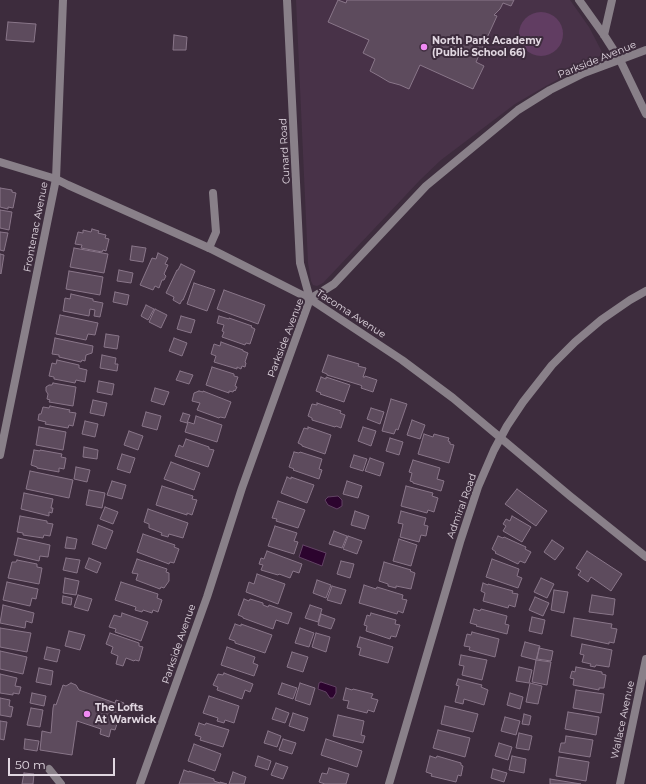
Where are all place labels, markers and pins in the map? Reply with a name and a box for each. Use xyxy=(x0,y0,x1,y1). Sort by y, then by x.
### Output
place label: North Park Academy (Public School 66) xyxy=(432,35,542,58)
marker: North Park Academy (Public School 66) xyxy=(419,42,429,52)
place label: The Lofts At Warwick xyxy=(95,702,156,726)
marker: The Lofts At Warwick xyxy=(82,709,92,719)

